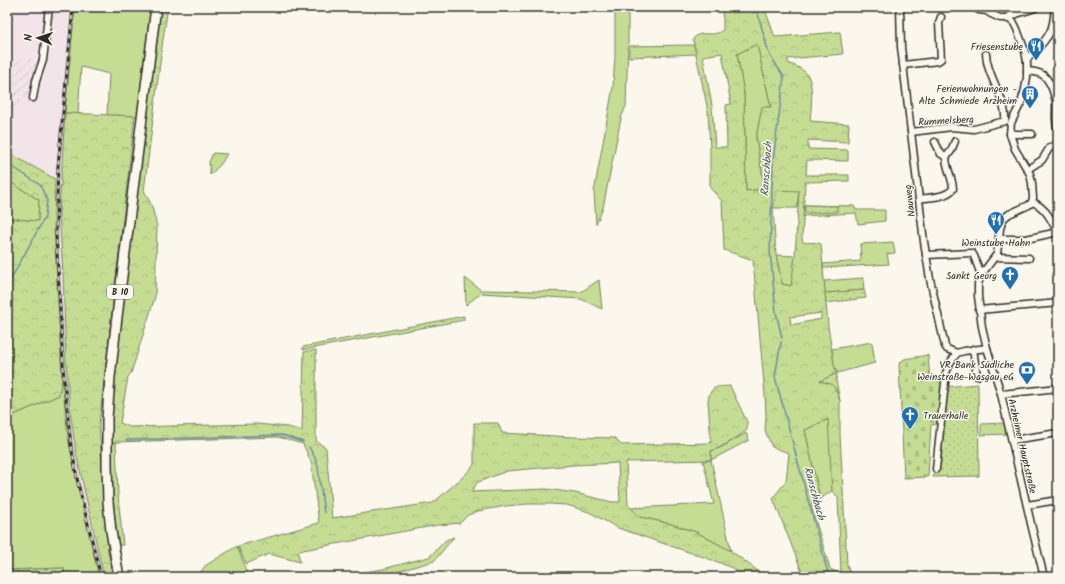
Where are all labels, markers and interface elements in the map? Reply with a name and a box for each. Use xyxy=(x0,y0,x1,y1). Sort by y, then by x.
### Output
north arrow xyxy=(18,18,58,58)
text: N xyxy=(20,34,38,41)
restaurant icon: Friesenstube xyxy=(1026,36,1046,61)
place label: Friesenstube xyxy=(971,39,1023,55)
place label: Ferienwohnungen - Alte Schmiede Arzheim xyxy=(919,81,1017,109)
building icon: Ferienwohnungen - Alte Schmiede Arzheim xyxy=(1020,84,1040,109)
street label: Rummelsberg xyxy=(918,112,974,130)
water label: Ranschbach xyxy=(756,140,778,197)
street label: Nauweg xyxy=(900,184,920,218)
restaurant icon: Weinstube Hahn xyxy=(986,210,1006,235)
place label: Weinstube Hahn xyxy=(962,235,1030,251)
church icon: Sankt Georg xyxy=(1000,265,1020,290)
place label: Sankt Georg xyxy=(946,268,997,284)
road number: B 10 xyxy=(107,285,133,299)
place label: VR Bank Südliche Weinstraße-Wasgau eG xyxy=(917,357,1014,385)
bank icon: VR Bank Südliche Weinstraße-Wasgau eG xyxy=(1017,360,1037,385)
street label: Arzheimer Hauptstraße xyxy=(1003,397,1041,496)
church icon: Trauerhalle xyxy=(900,405,920,430)
place label: Trauerhalle xyxy=(923,408,969,424)
water label: Ranschbach xyxy=(798,465,830,523)

